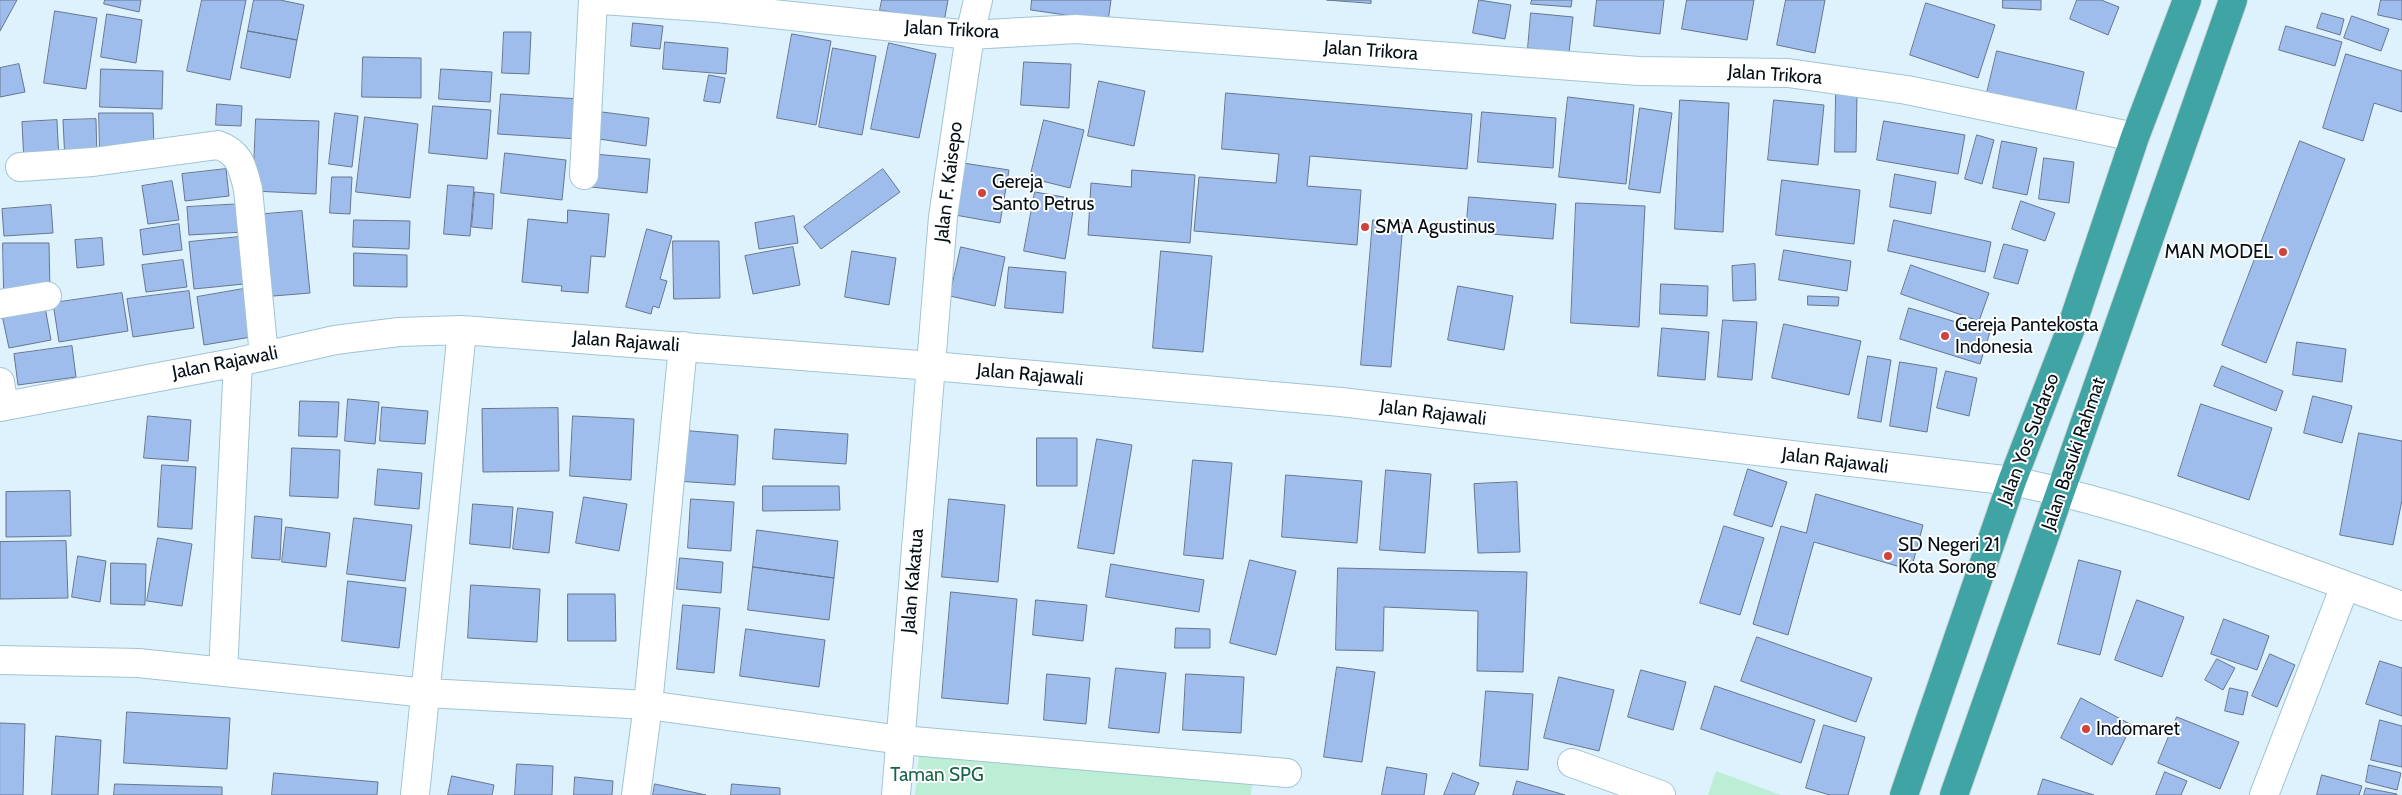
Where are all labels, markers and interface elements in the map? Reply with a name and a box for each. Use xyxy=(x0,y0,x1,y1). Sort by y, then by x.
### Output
street label: Jalan Trikora xyxy=(904,16,1000,44)
street label: Jalan Trikora xyxy=(1323,36,1419,66)
street label: Jalan Trikora xyxy=(1727,60,1823,90)
street label: Jalan F. Kaisepo xyxy=(930,120,968,244)
place label: Gereja Santo Petrus xyxy=(992,171,1094,215)
marker: Gereja Santo Petrus xyxy=(976,187,988,199)
place label: SMA Agustinus xyxy=(1375,216,1495,238)
marker: SMA Agustinus xyxy=(1359,221,1371,233)
place label: MAN MODEL xyxy=(2164,241,2273,263)
marker: MAN MODEL xyxy=(2277,246,2289,258)
place label: Gereja Pantekosta Indonesia xyxy=(1955,314,2098,358)
street label: Jalan Rajawali xyxy=(572,327,680,357)
marker: Gereja Pantekosta Indonesia xyxy=(1939,330,1951,342)
street label: Jalan Rajawali xyxy=(170,342,280,384)
street label: Jalan Rajawali xyxy=(976,359,1084,391)
street label: Jalan Yos Sudarso xyxy=(1993,370,2065,508)
street label: Jalan Basuki Rahmat xyxy=(2037,375,2111,533)
street label: Jalan Rajawali xyxy=(1379,395,1487,431)
street label: Jalan Rajawali xyxy=(1781,443,1889,479)
street label: Jalan Kakatua xyxy=(897,528,929,634)
place label: SD Negeri 21 Kota Sorong xyxy=(1898,534,2000,578)
marker: SD Negeri 21 Kota Sorong xyxy=(1882,550,1894,562)
place label: Indomaret xyxy=(2096,718,2180,740)
marker: Indomaret xyxy=(2080,723,2092,735)
park label: Taman SPG xyxy=(890,764,984,786)

